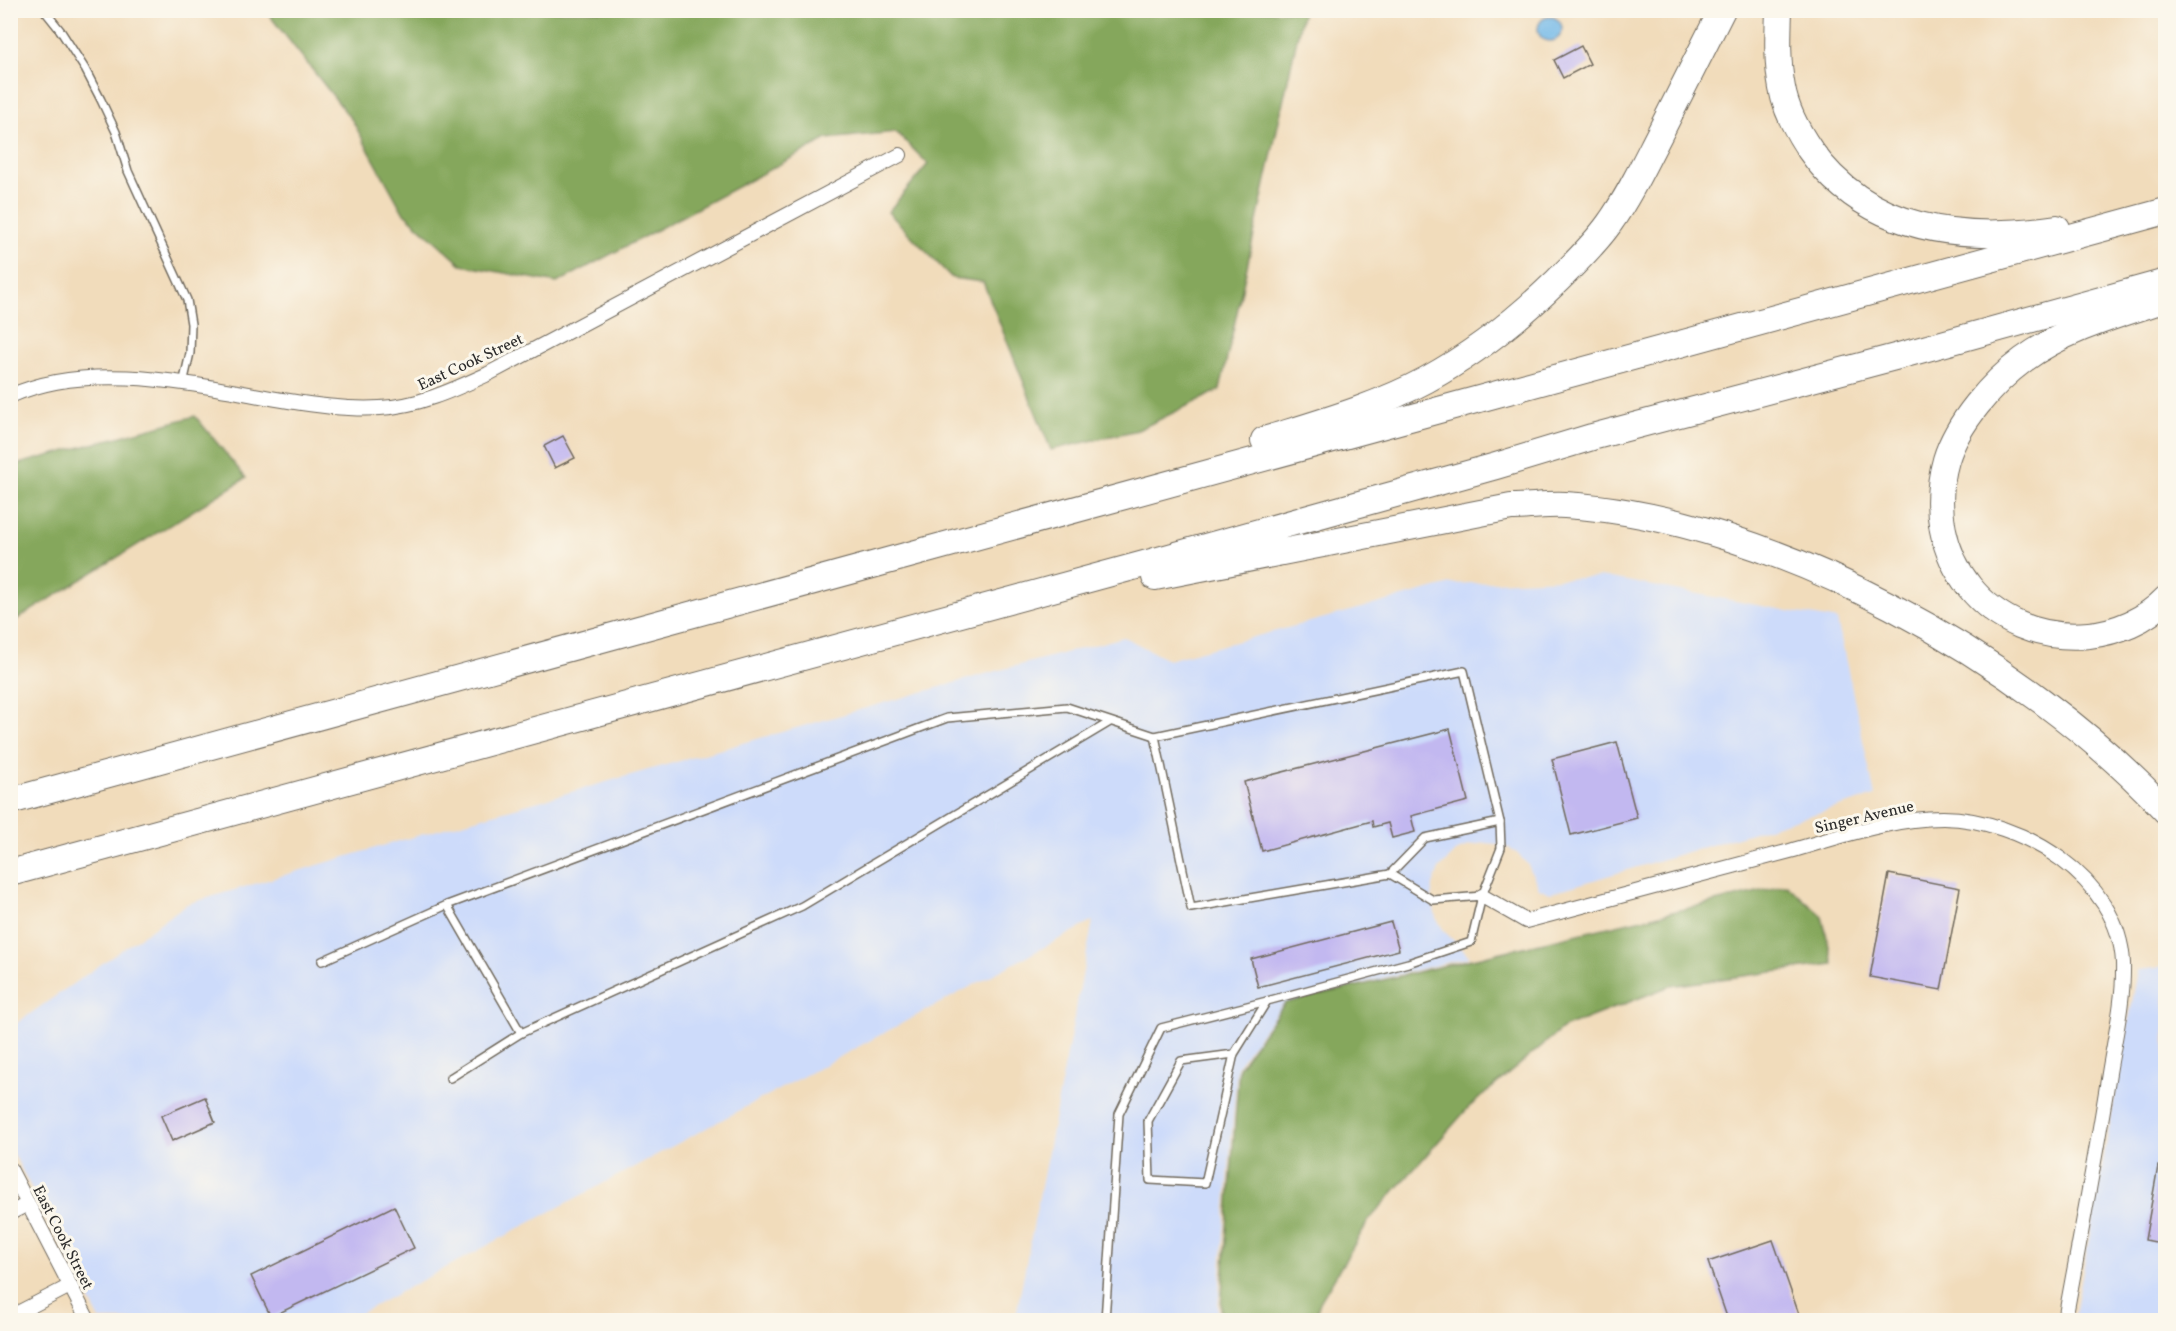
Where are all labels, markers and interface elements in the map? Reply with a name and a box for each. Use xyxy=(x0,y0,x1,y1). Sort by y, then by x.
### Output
street label: East Cook Street xyxy=(414,329,528,397)
street label: Singer Avenue xyxy=(1813,796,1916,840)
street label: East Cook Street xyxy=(26,1182,98,1294)

